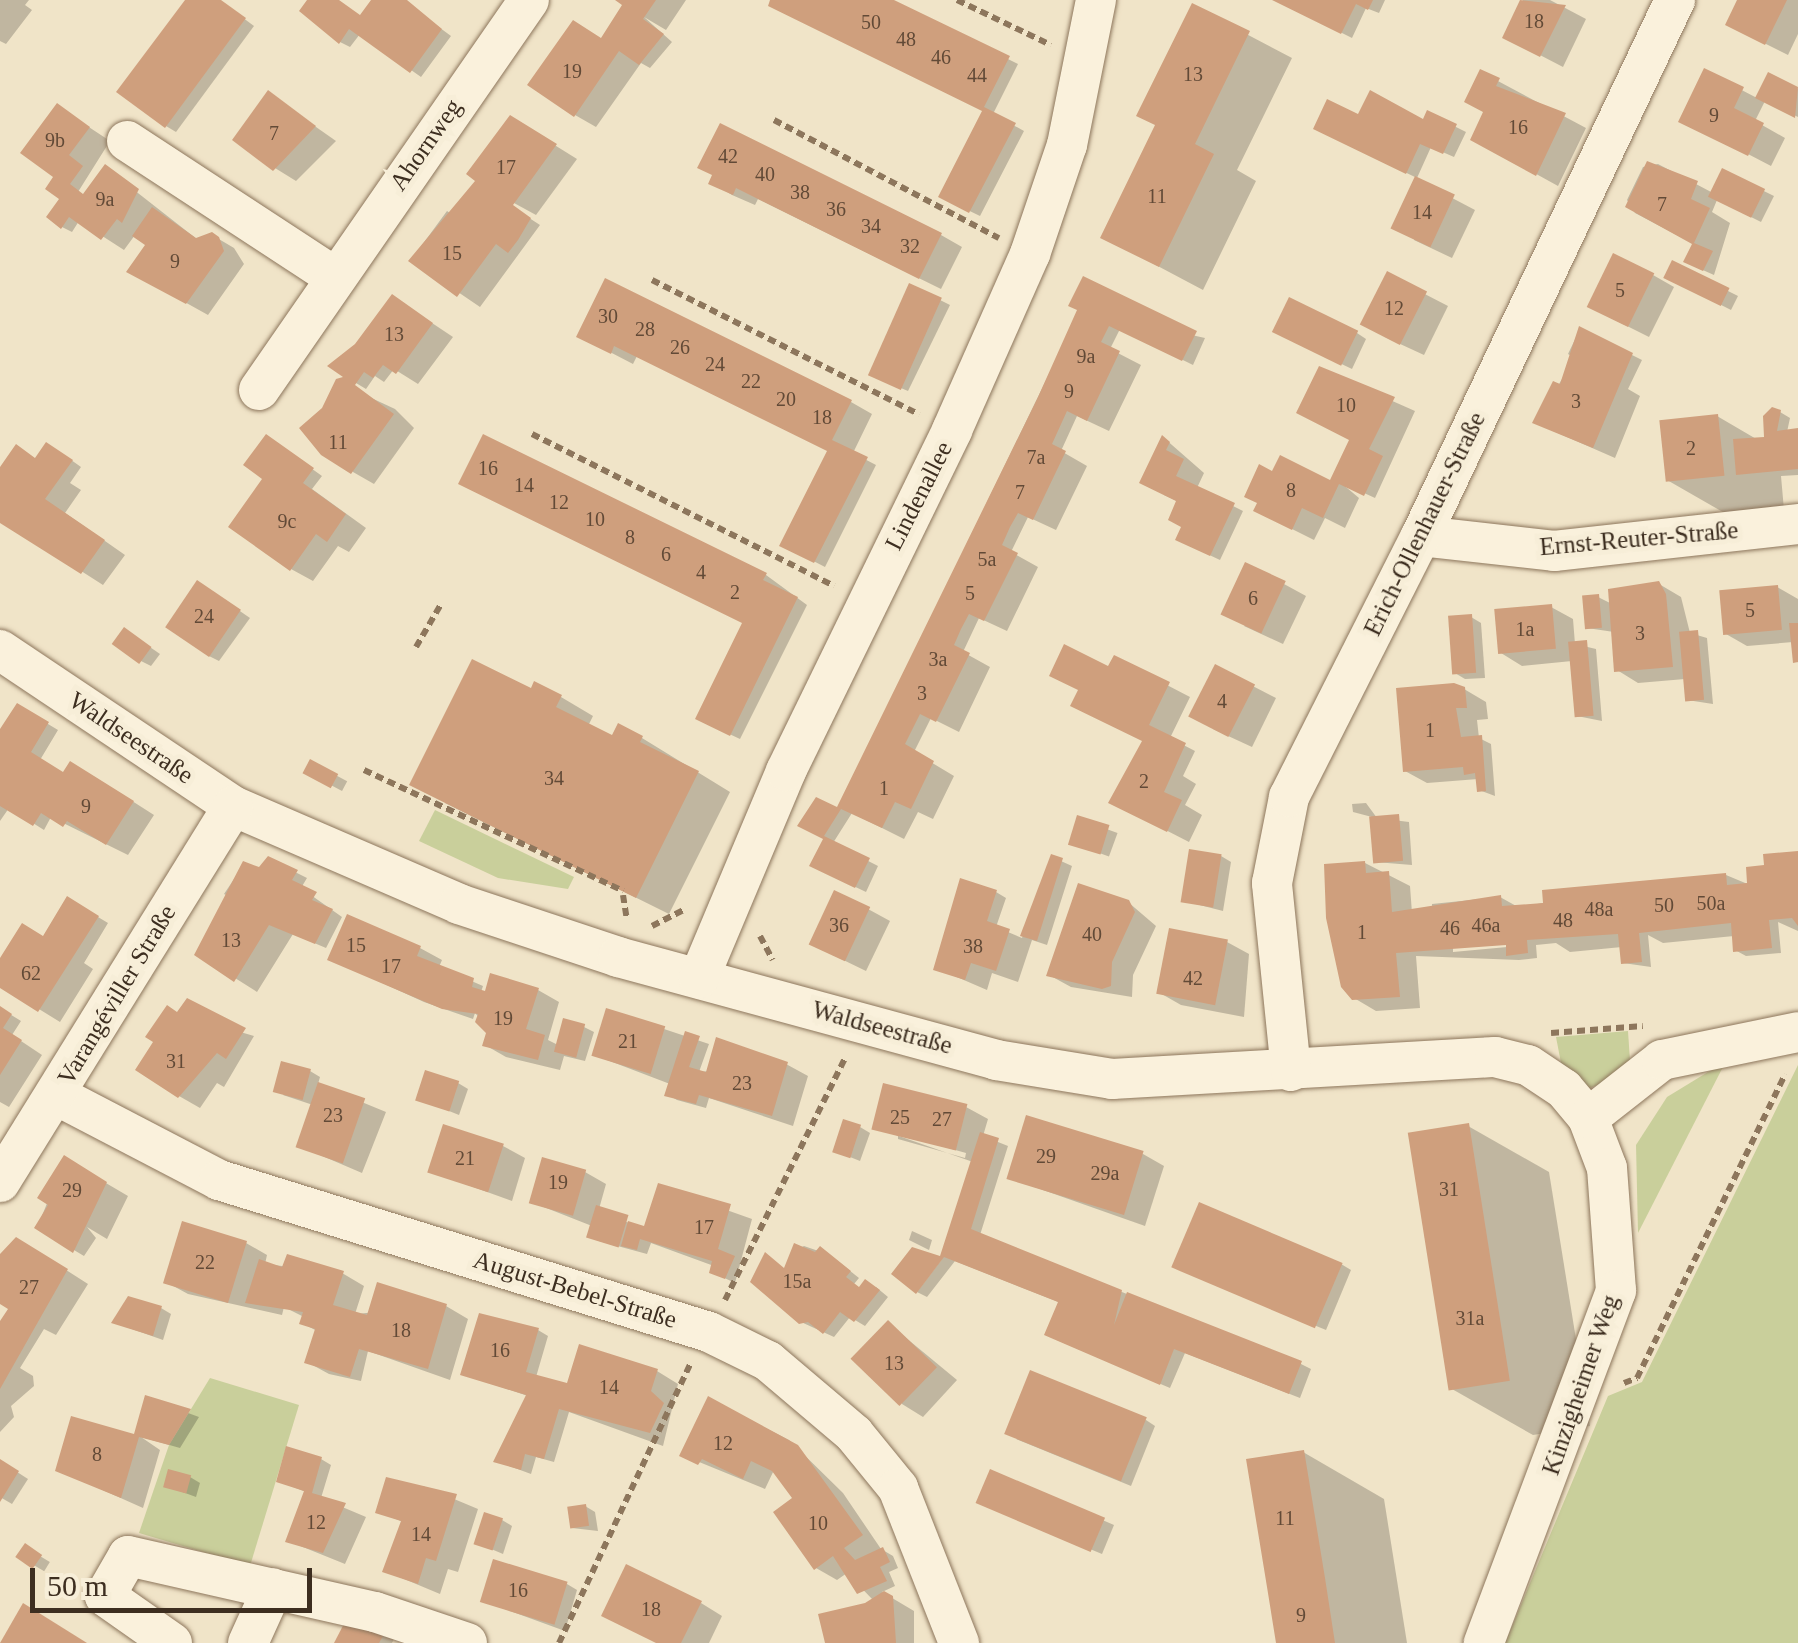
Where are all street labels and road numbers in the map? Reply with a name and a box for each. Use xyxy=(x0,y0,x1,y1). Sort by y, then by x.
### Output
street label: Ahornweg xyxy=(383,93,469,197)
street label: Erich-Ollenhauer-Straße xyxy=(1358,407,1492,641)
street label: Lindenallee xyxy=(879,437,959,555)
street label: Ernst-Reuter-Straße xyxy=(1538,515,1740,563)
street label: Waldseestraße xyxy=(63,685,199,791)
street label: Varangéviller Straße xyxy=(51,900,183,1090)
street label: Waldseestraße xyxy=(809,995,955,1061)
street label: August-Bebel-Straße xyxy=(470,1245,680,1335)
street label: Kinzigheimer Weg xyxy=(1536,1291,1626,1479)

